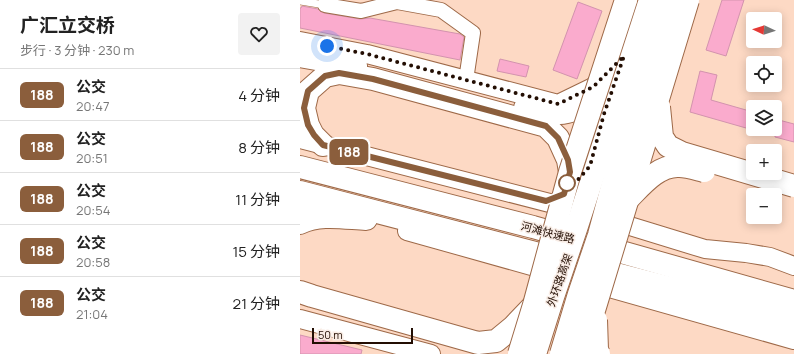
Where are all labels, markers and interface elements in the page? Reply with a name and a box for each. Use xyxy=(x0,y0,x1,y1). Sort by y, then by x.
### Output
text: 广汇立交桥 xyxy=(20,12,115,38)
north arrow xyxy=(746,12,782,48)
map controls xyxy=(746,12,782,224)
button: heart xyxy=(238,13,280,55)
your location xyxy=(317,36,337,56)
text: 步行 · 3 分钟 · 230 m xyxy=(20,41,134,59)
button: locate xyxy=(746,56,782,92)
text: 公交 xyxy=(76,76,106,97)
text: 188 xyxy=(30,85,54,104)
text: 4 分钟 xyxy=(238,85,280,106)
text: 20:47 xyxy=(76,97,109,115)
button: layers xyxy=(746,100,782,136)
text: 公交 xyxy=(76,128,106,149)
text: 188 xyxy=(30,137,54,156)
text: 8 分钟 xyxy=(238,137,280,158)
line badge: 188 xyxy=(326,139,372,165)
text: 188 xyxy=(337,142,361,161)
button: + xyxy=(746,144,782,180)
text: 20:51 xyxy=(76,149,108,167)
unlabelled marker xyxy=(558,174,576,192)
text: 公交 xyxy=(76,180,106,201)
button: − xyxy=(746,188,782,224)
text: 188 xyxy=(30,189,54,208)
text: 11 分钟 xyxy=(235,189,280,210)
text: 20:54 xyxy=(76,201,110,219)
street label: 河滩快速路 xyxy=(519,218,577,246)
text: 公交 xyxy=(76,232,106,253)
text: 188 xyxy=(30,241,54,260)
text: 15 分钟 xyxy=(232,241,280,262)
street label: 外环路高架 xyxy=(543,252,575,308)
text: 20:58 xyxy=(76,253,110,271)
text: 公交 xyxy=(76,284,106,305)
text: 188 xyxy=(30,293,54,312)
text: 21 分钟 xyxy=(233,293,280,314)
text: 21:04 xyxy=(76,305,108,323)
scale bar xyxy=(312,326,413,345)
text: 50 m xyxy=(318,327,343,342)

